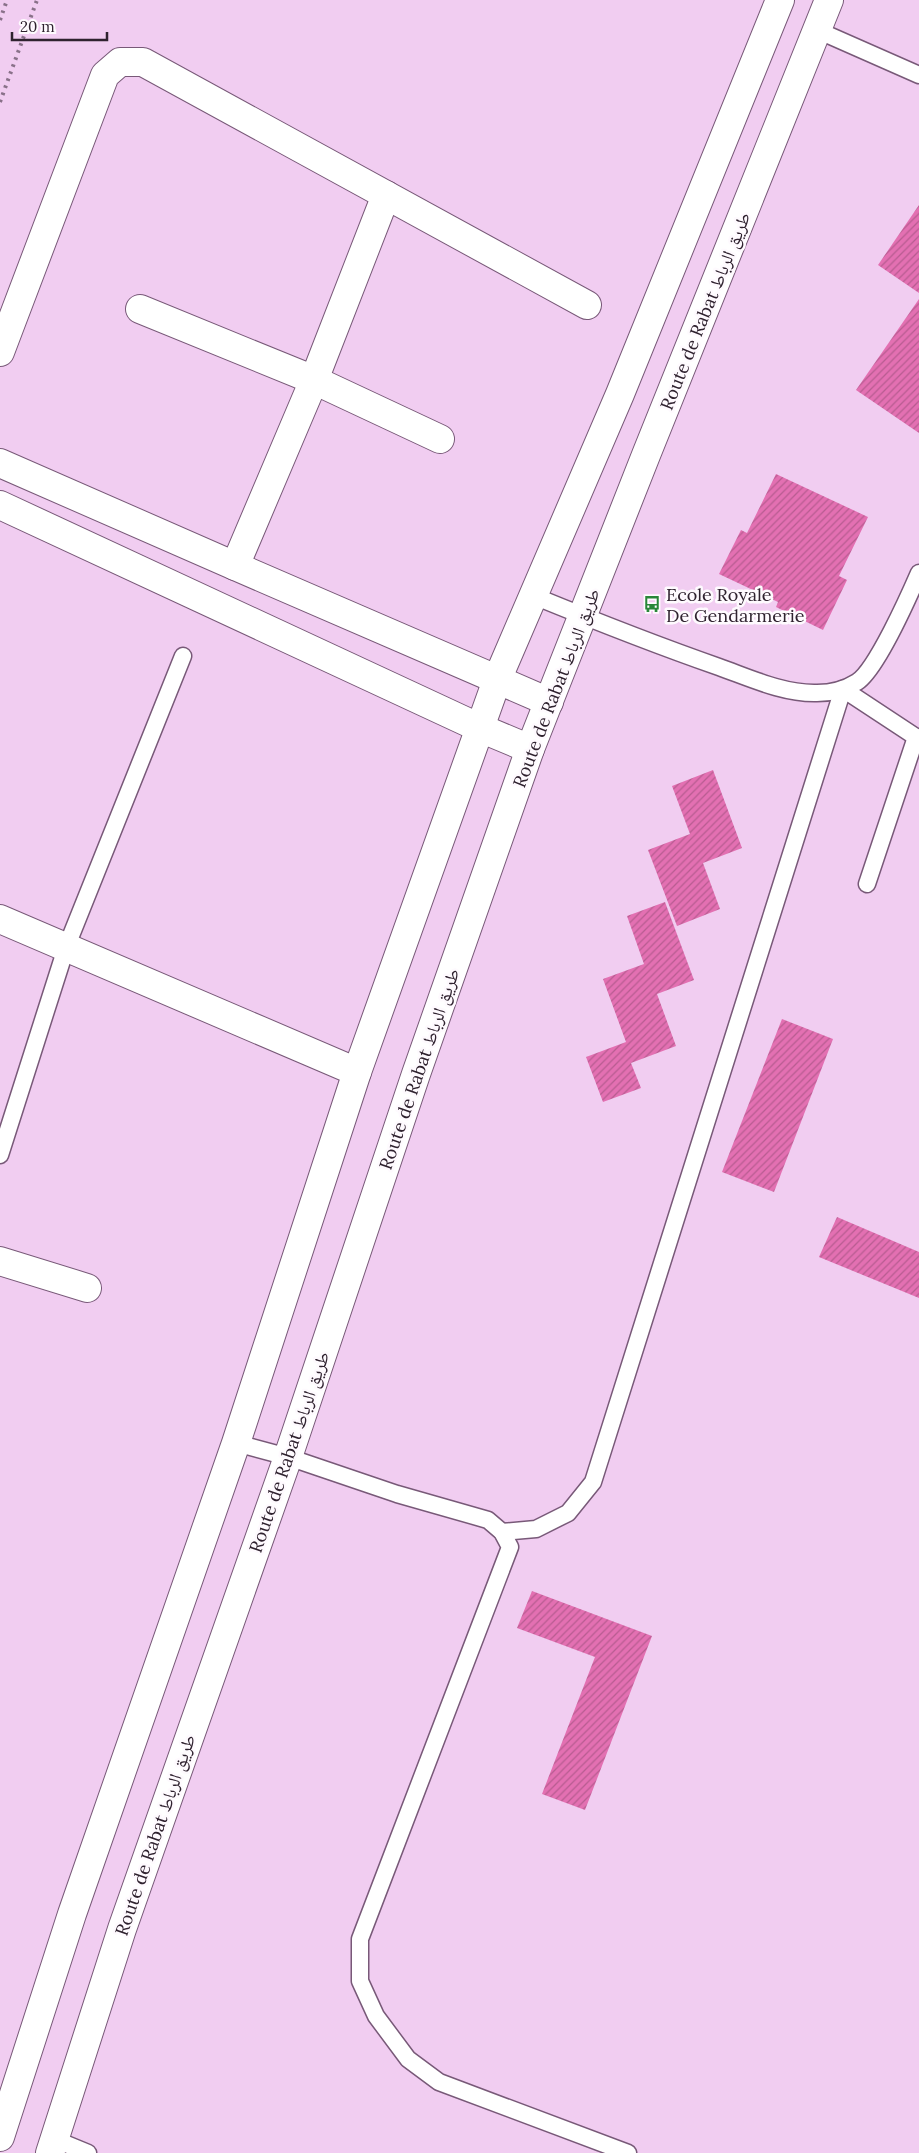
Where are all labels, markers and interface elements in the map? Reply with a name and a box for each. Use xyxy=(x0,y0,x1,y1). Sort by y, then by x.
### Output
scale bar xyxy=(12,10,108,42)
text: 20 m xyxy=(20,17,55,36)
street label: Route de Rabat طريق الرباط xyxy=(655,209,755,413)
place label: Ecole Royale De Gendarmerie xyxy=(666,583,805,627)
street label: Route de Rabat طريق الرباط xyxy=(507,585,605,791)
bus stop icon: Ecole Royale De Gendarmerie xyxy=(642,594,662,614)
street label: Route de Rabat طريق الرباط xyxy=(374,965,464,1173)
street label: Route de Rabat طريق الرباط xyxy=(244,1348,334,1556)
street label: Route de Rabat طريق الرباط xyxy=(110,1731,200,1939)

